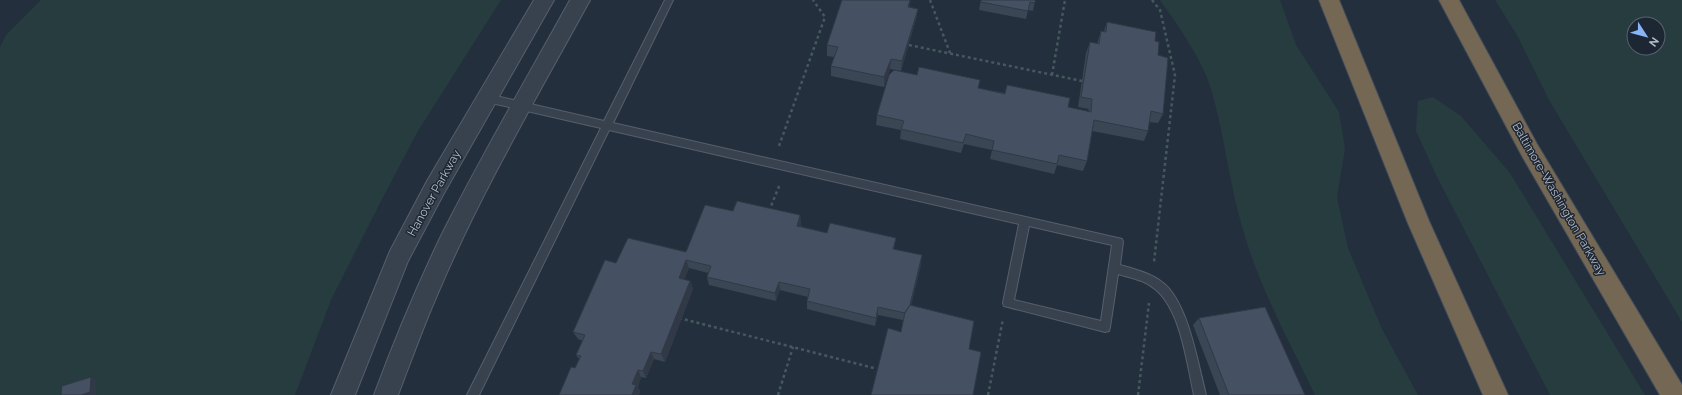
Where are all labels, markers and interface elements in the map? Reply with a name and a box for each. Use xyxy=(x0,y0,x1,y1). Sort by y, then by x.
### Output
north arrow xyxy=(1626,16,1666,56)
text: N xyxy=(1646,34,1661,49)
street label: Baltimore-Washington Parkway xyxy=(1509,120,1609,279)
street label: Hanover Parkway xyxy=(405,147,464,239)

